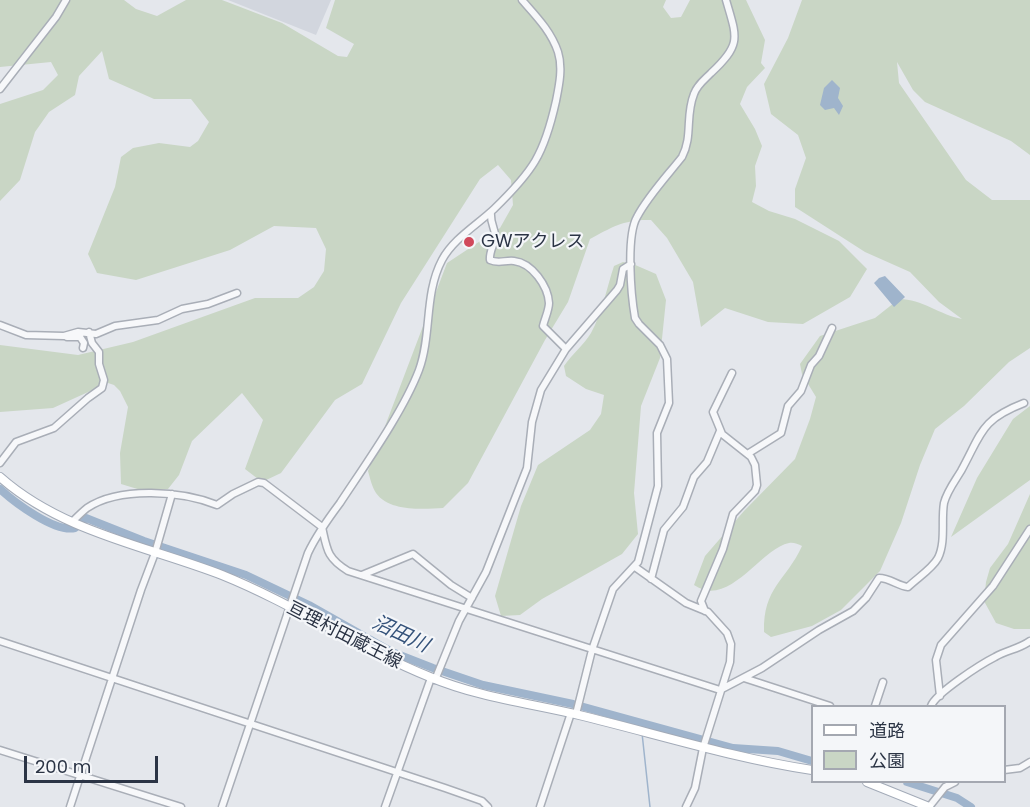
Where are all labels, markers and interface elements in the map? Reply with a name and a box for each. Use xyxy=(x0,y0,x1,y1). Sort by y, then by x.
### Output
place label: GWアクレス xyxy=(481,231,585,253)
marker: GWアクレス xyxy=(462,235,476,249)
street label: 亘理村田蔵王線 xyxy=(283,598,405,674)
water label: 沼田川 xyxy=(368,611,432,659)
legend xyxy=(811,705,1006,783)
text: 道路 xyxy=(869,718,905,743)
scale bar xyxy=(27,744,160,782)
text: 公園 xyxy=(869,748,905,773)
text: 200 m xyxy=(35,754,91,779)

